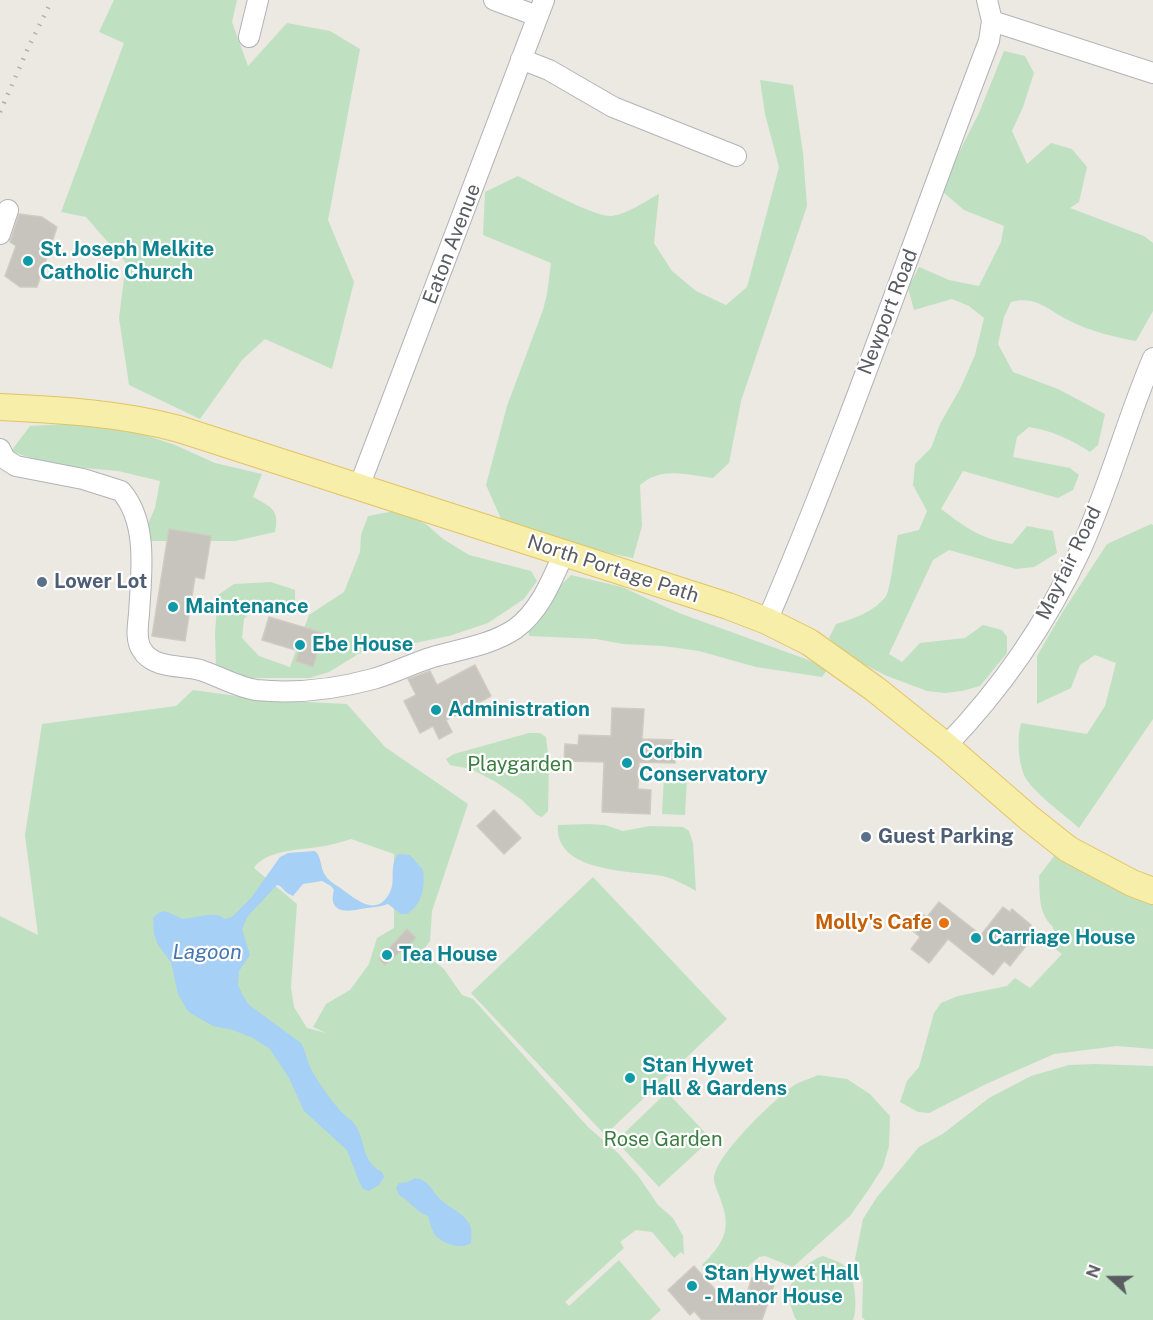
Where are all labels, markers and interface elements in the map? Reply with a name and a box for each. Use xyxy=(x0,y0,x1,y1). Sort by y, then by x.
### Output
street label: Eaton Avenue xyxy=(418,181,486,307)
place label: St. Joseph Melkite Catholic Church xyxy=(40,238,214,285)
street label: Newport Road xyxy=(853,246,923,378)
marker: St. Joseph Melkite Catholic Church xyxy=(21,254,35,268)
street label: Mayfair Road xyxy=(1031,502,1107,624)
street label: North Portage Path xyxy=(524,530,702,608)
place label: Lower Lot xyxy=(54,570,147,594)
marker: Lower Lot xyxy=(35,575,49,589)
place label: Maintenance xyxy=(185,595,308,619)
marker: Maintenance xyxy=(166,600,180,614)
place label: Ebe House xyxy=(312,633,413,657)
marker: Ebe House xyxy=(293,638,307,652)
place label: Administration xyxy=(448,698,590,722)
marker: Administration xyxy=(429,703,443,717)
place label: Corbin Conservatory xyxy=(639,740,767,787)
park label: Playgarden xyxy=(467,753,573,777)
marker: Corbin Conservatory xyxy=(620,756,634,770)
place label: Guest Parking xyxy=(878,825,1014,849)
marker: Guest Parking xyxy=(859,830,873,844)
place label: Molly's Cafe xyxy=(815,911,932,935)
marker: Molly's Cafe xyxy=(937,916,951,930)
place label: Carriage House xyxy=(988,926,1135,950)
marker: Carriage House xyxy=(969,931,983,945)
water label: Lagoon xyxy=(172,940,242,966)
place label: Tea House xyxy=(399,943,498,967)
marker: Tea House xyxy=(380,948,394,962)
place label: Stan Hywet Hall & Gardens xyxy=(642,1054,787,1101)
marker: Stan Hywet Hall & Gardens xyxy=(623,1071,637,1085)
park label: Rose Garden xyxy=(604,1128,722,1152)
north arrow xyxy=(1081,1248,1141,1308)
place label: Stan Hywet Hall - Manor House xyxy=(704,1262,860,1309)
text: N xyxy=(1083,1262,1105,1281)
marker: Stan Hywet Hall - Manor House xyxy=(685,1279,699,1293)

